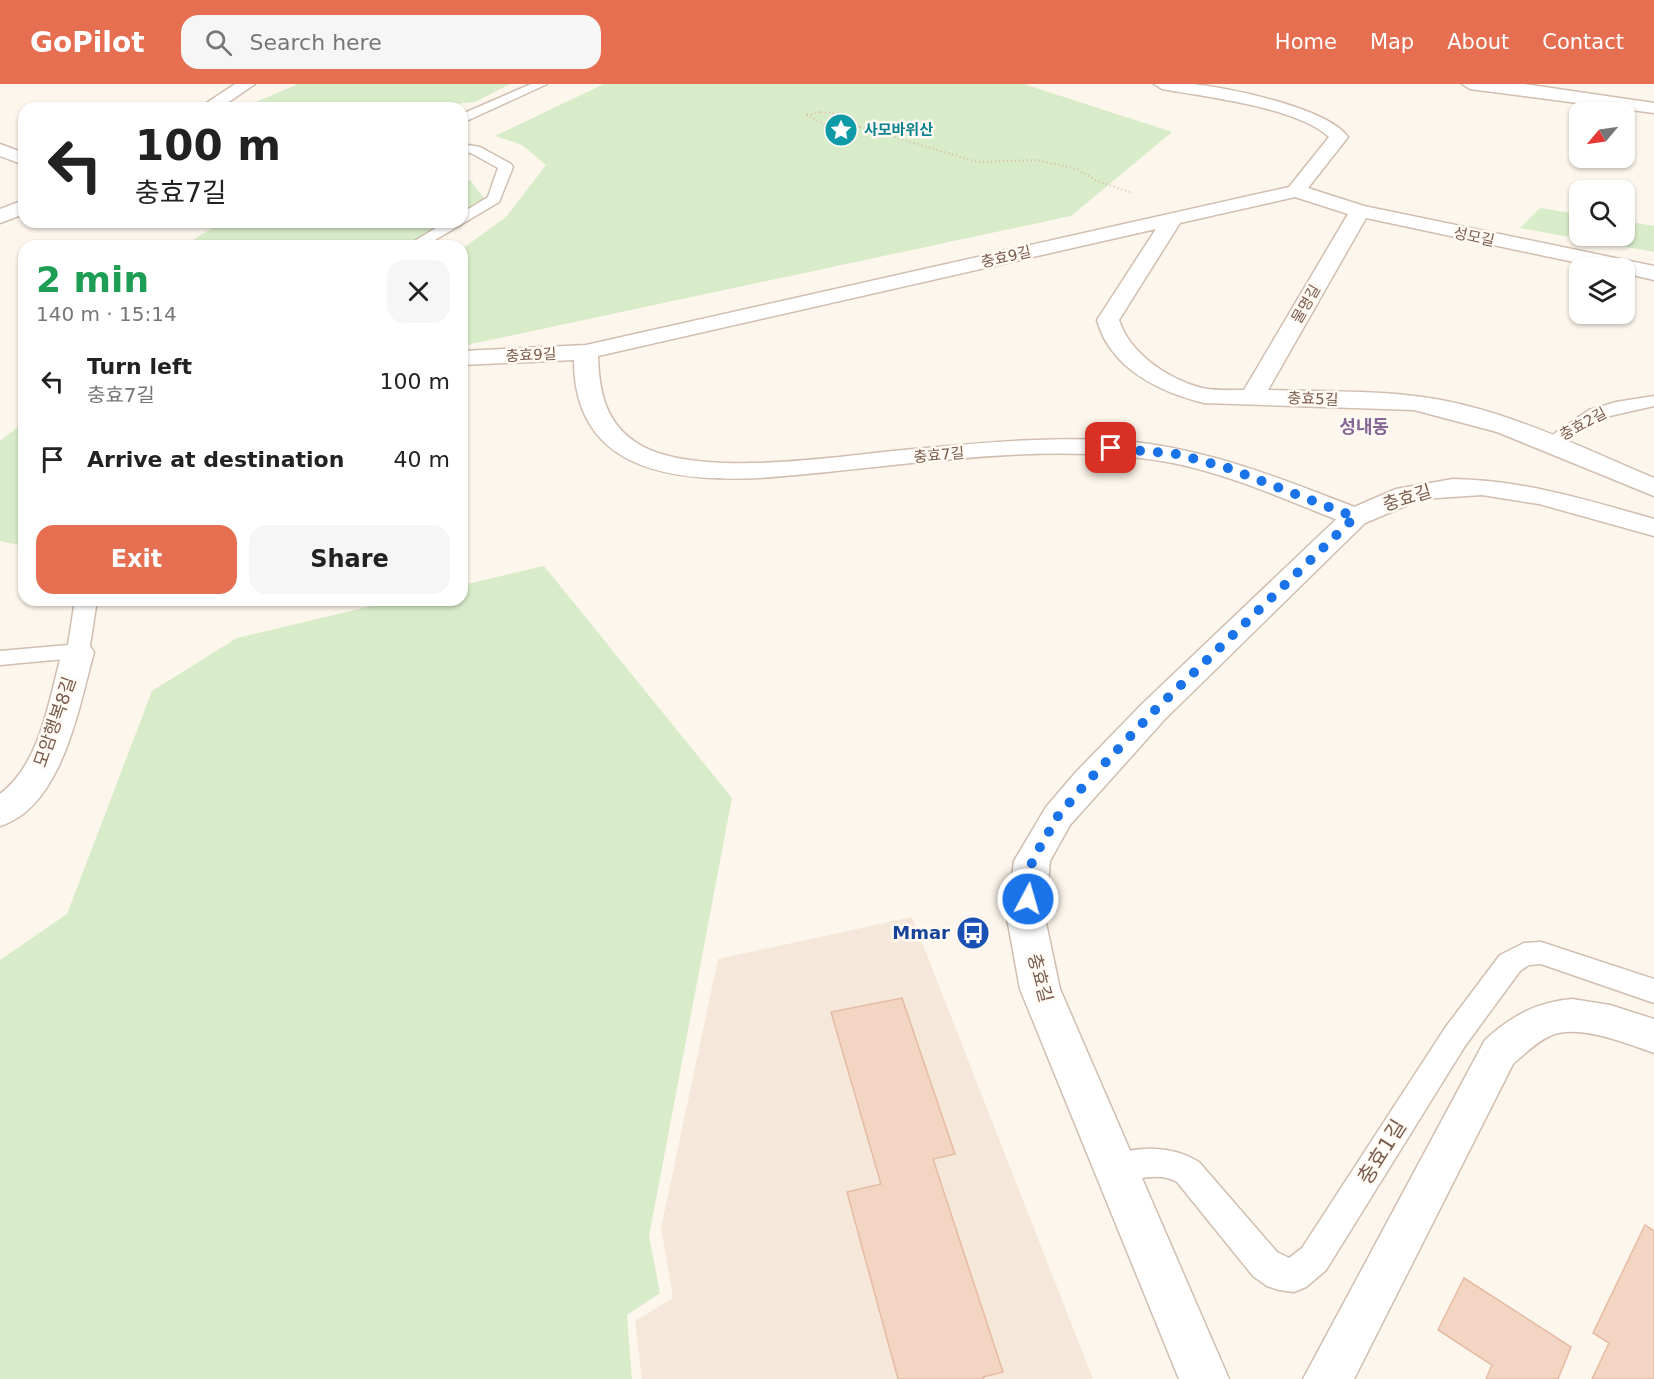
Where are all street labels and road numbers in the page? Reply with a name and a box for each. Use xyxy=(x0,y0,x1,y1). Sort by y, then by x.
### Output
street label: 성모길 xyxy=(1452,224,1496,250)
street label: 충효9길 xyxy=(979,242,1033,272)
street label: 물명길 xyxy=(1288,282,1324,326)
street label: 충효9길 xyxy=(505,345,557,365)
street label: 충효5길 xyxy=(1287,389,1339,409)
street label: 충효2길 xyxy=(1556,404,1610,444)
street label: 충효7길 xyxy=(913,444,965,466)
street label: 충효길 xyxy=(1380,480,1434,515)
street label: 모암행복8길 xyxy=(29,674,80,770)
street label: 충효길 xyxy=(1024,951,1057,1005)
street label: 충효1길 xyxy=(1353,1115,1411,1189)

